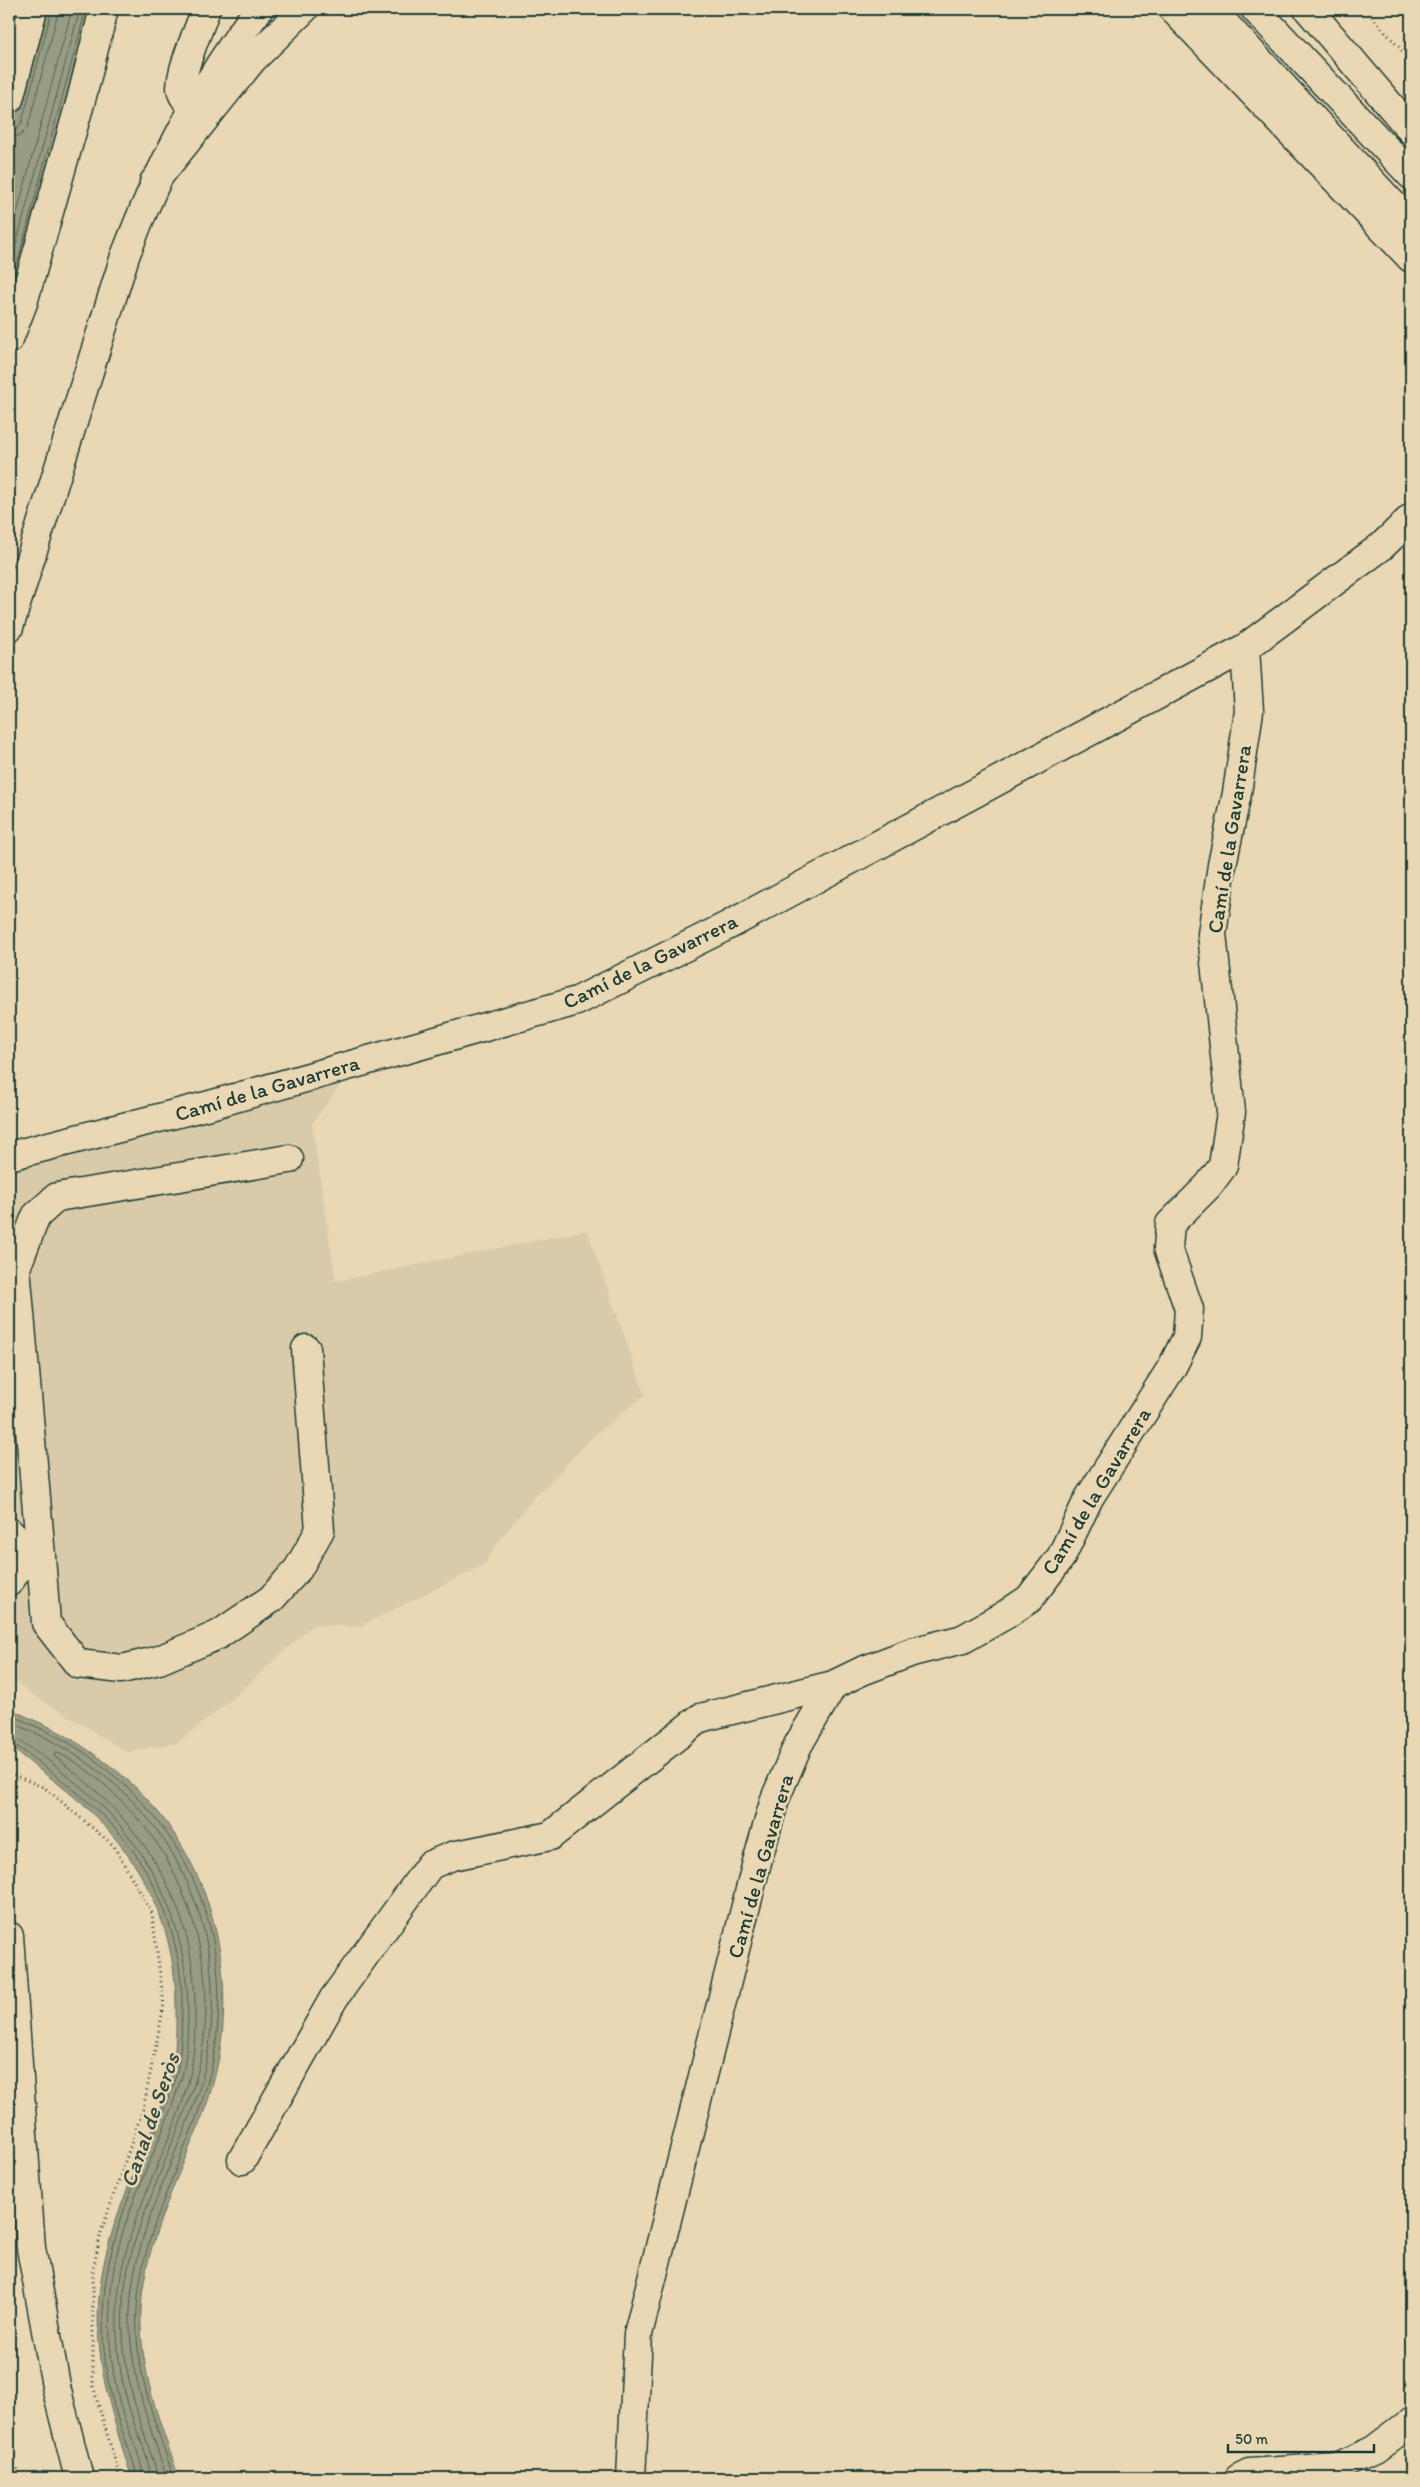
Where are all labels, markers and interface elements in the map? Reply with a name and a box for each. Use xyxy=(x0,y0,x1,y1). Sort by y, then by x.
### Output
street label: Camí de la Gavarrera xyxy=(1202,743,1256,935)
street label: Camí de la Gavarrera xyxy=(559,908,741,1014)
street label: Camí de la Gavarrera xyxy=(172,1050,362,1126)
street label: Camí de la Gavarrera xyxy=(1036,1403,1156,1579)
street label: Camí de la Gavarrera xyxy=(722,1771,798,1961)
water label: Canal de Seròs xyxy=(114,2048,186,2191)
scale bar xyxy=(1228,2422,1374,2454)
text: 50 m xyxy=(1235,2430,1268,2448)

